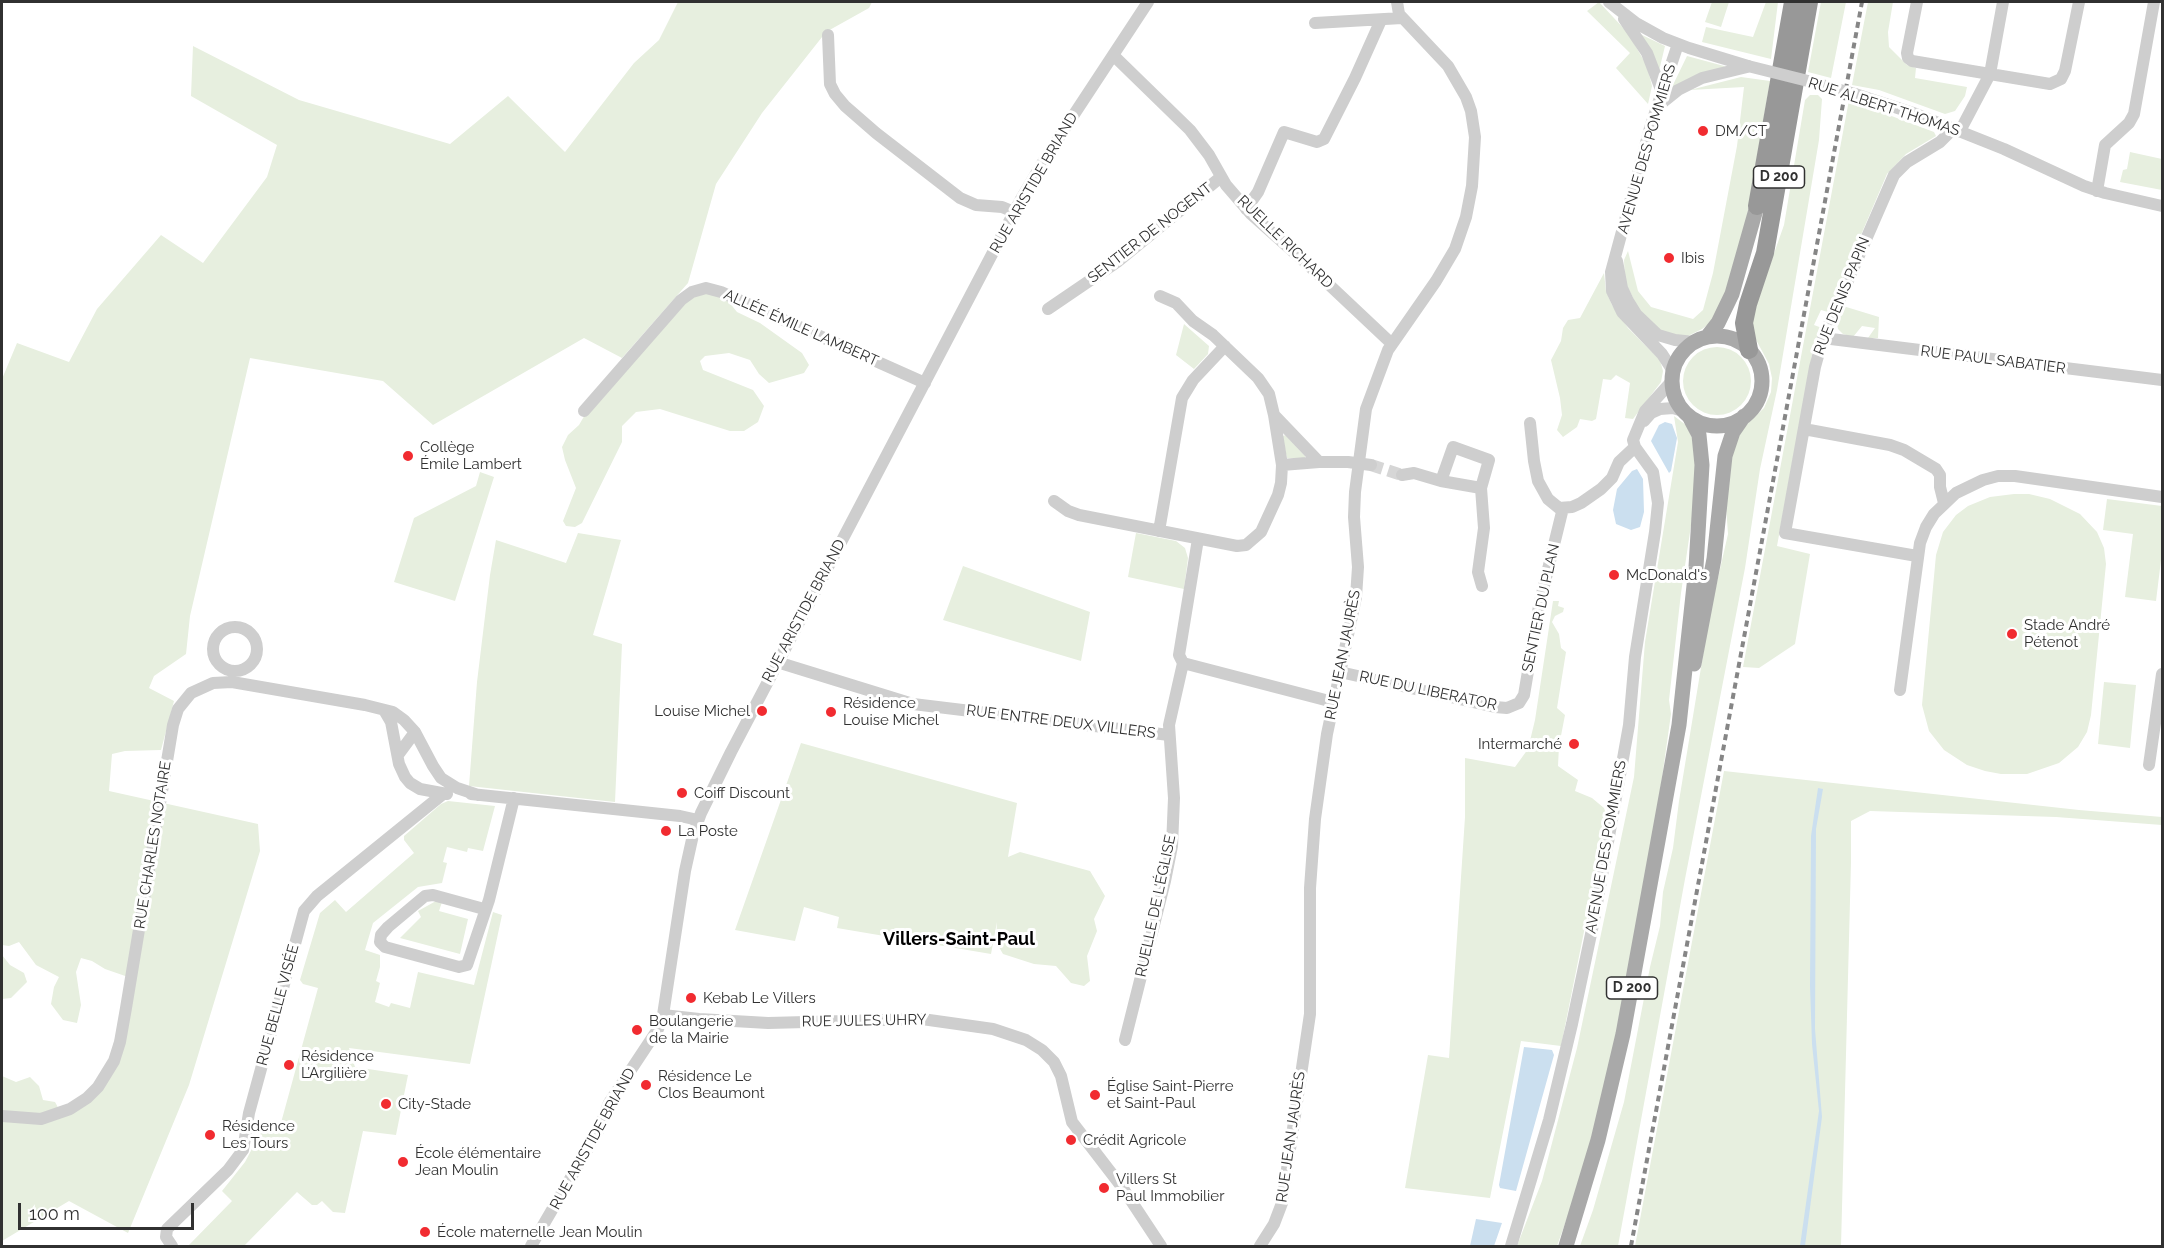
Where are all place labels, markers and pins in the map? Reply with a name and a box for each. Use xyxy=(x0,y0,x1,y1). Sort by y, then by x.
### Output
place label: DM/CT xyxy=(1715,122,1767,140)
marker: DM/CT xyxy=(1696,124,1710,138)
place label: Ibis xyxy=(1681,249,1704,267)
marker: Ibis xyxy=(1662,251,1676,265)
place label: Collège Émile Lambert xyxy=(420,438,522,473)
marker: Collège Émile Lambert xyxy=(401,449,415,463)
place label: McDonald's xyxy=(1626,566,1707,584)
marker: McDonald's xyxy=(1607,568,1621,582)
place label: Stade André Pétenot xyxy=(2024,616,2110,651)
marker: Stade André Pétenot xyxy=(2005,627,2019,641)
place label: Résidence Louise Michel xyxy=(843,694,939,729)
place label: Louise Michel xyxy=(654,702,750,720)
marker: Louise Michel xyxy=(755,704,769,718)
marker: Résidence Louise Michel xyxy=(824,705,838,719)
place label: Intermarché xyxy=(1478,735,1562,753)
marker: Intermarché xyxy=(1567,737,1581,751)
place label: Coiff Discount xyxy=(694,784,790,802)
marker: Coiff Discount xyxy=(675,786,689,800)
place label: La Poste xyxy=(678,822,738,840)
marker: La Poste xyxy=(659,824,673,838)
place label: Kebab Le Villers xyxy=(703,989,816,1007)
marker: Kebab Le Villers xyxy=(684,991,698,1005)
place label: Boulangerie de la Mairie xyxy=(649,1012,733,1047)
marker: Boulangerie de la Mairie xyxy=(630,1023,644,1037)
place label: Résidence L’Argilière xyxy=(301,1047,374,1082)
marker: Résidence L’Argilière xyxy=(282,1058,296,1072)
place label: Résidence Le Clos Beaumont xyxy=(658,1067,765,1102)
place label: Église Saint-Pierre et Saint-Paul xyxy=(1107,1077,1233,1112)
marker: Résidence Le Clos Beaumont xyxy=(639,1078,653,1092)
marker: Église Saint-Pierre et Saint-Paul xyxy=(1088,1088,1102,1102)
place label: City-Stade xyxy=(398,1095,471,1113)
marker: City-Stade xyxy=(379,1097,393,1111)
place label: Résidence Les Tours xyxy=(222,1117,295,1152)
marker: Résidence Les Tours xyxy=(203,1128,217,1142)
place label: Crédit Agricole xyxy=(1083,1131,1186,1149)
marker: Crédit Agricole xyxy=(1064,1133,1078,1147)
place label: École élémentaire Jean Moulin xyxy=(415,1144,541,1179)
marker: École élémentaire Jean Moulin xyxy=(396,1155,410,1169)
place label: Villers St Paul Immobilier xyxy=(1116,1170,1224,1205)
marker: Villers St Paul Immobilier xyxy=(1097,1181,1111,1195)
place label: École maternelle Jean Moulin xyxy=(437,1223,642,1241)
marker: École maternelle Jean Moulin xyxy=(418,1225,432,1239)

